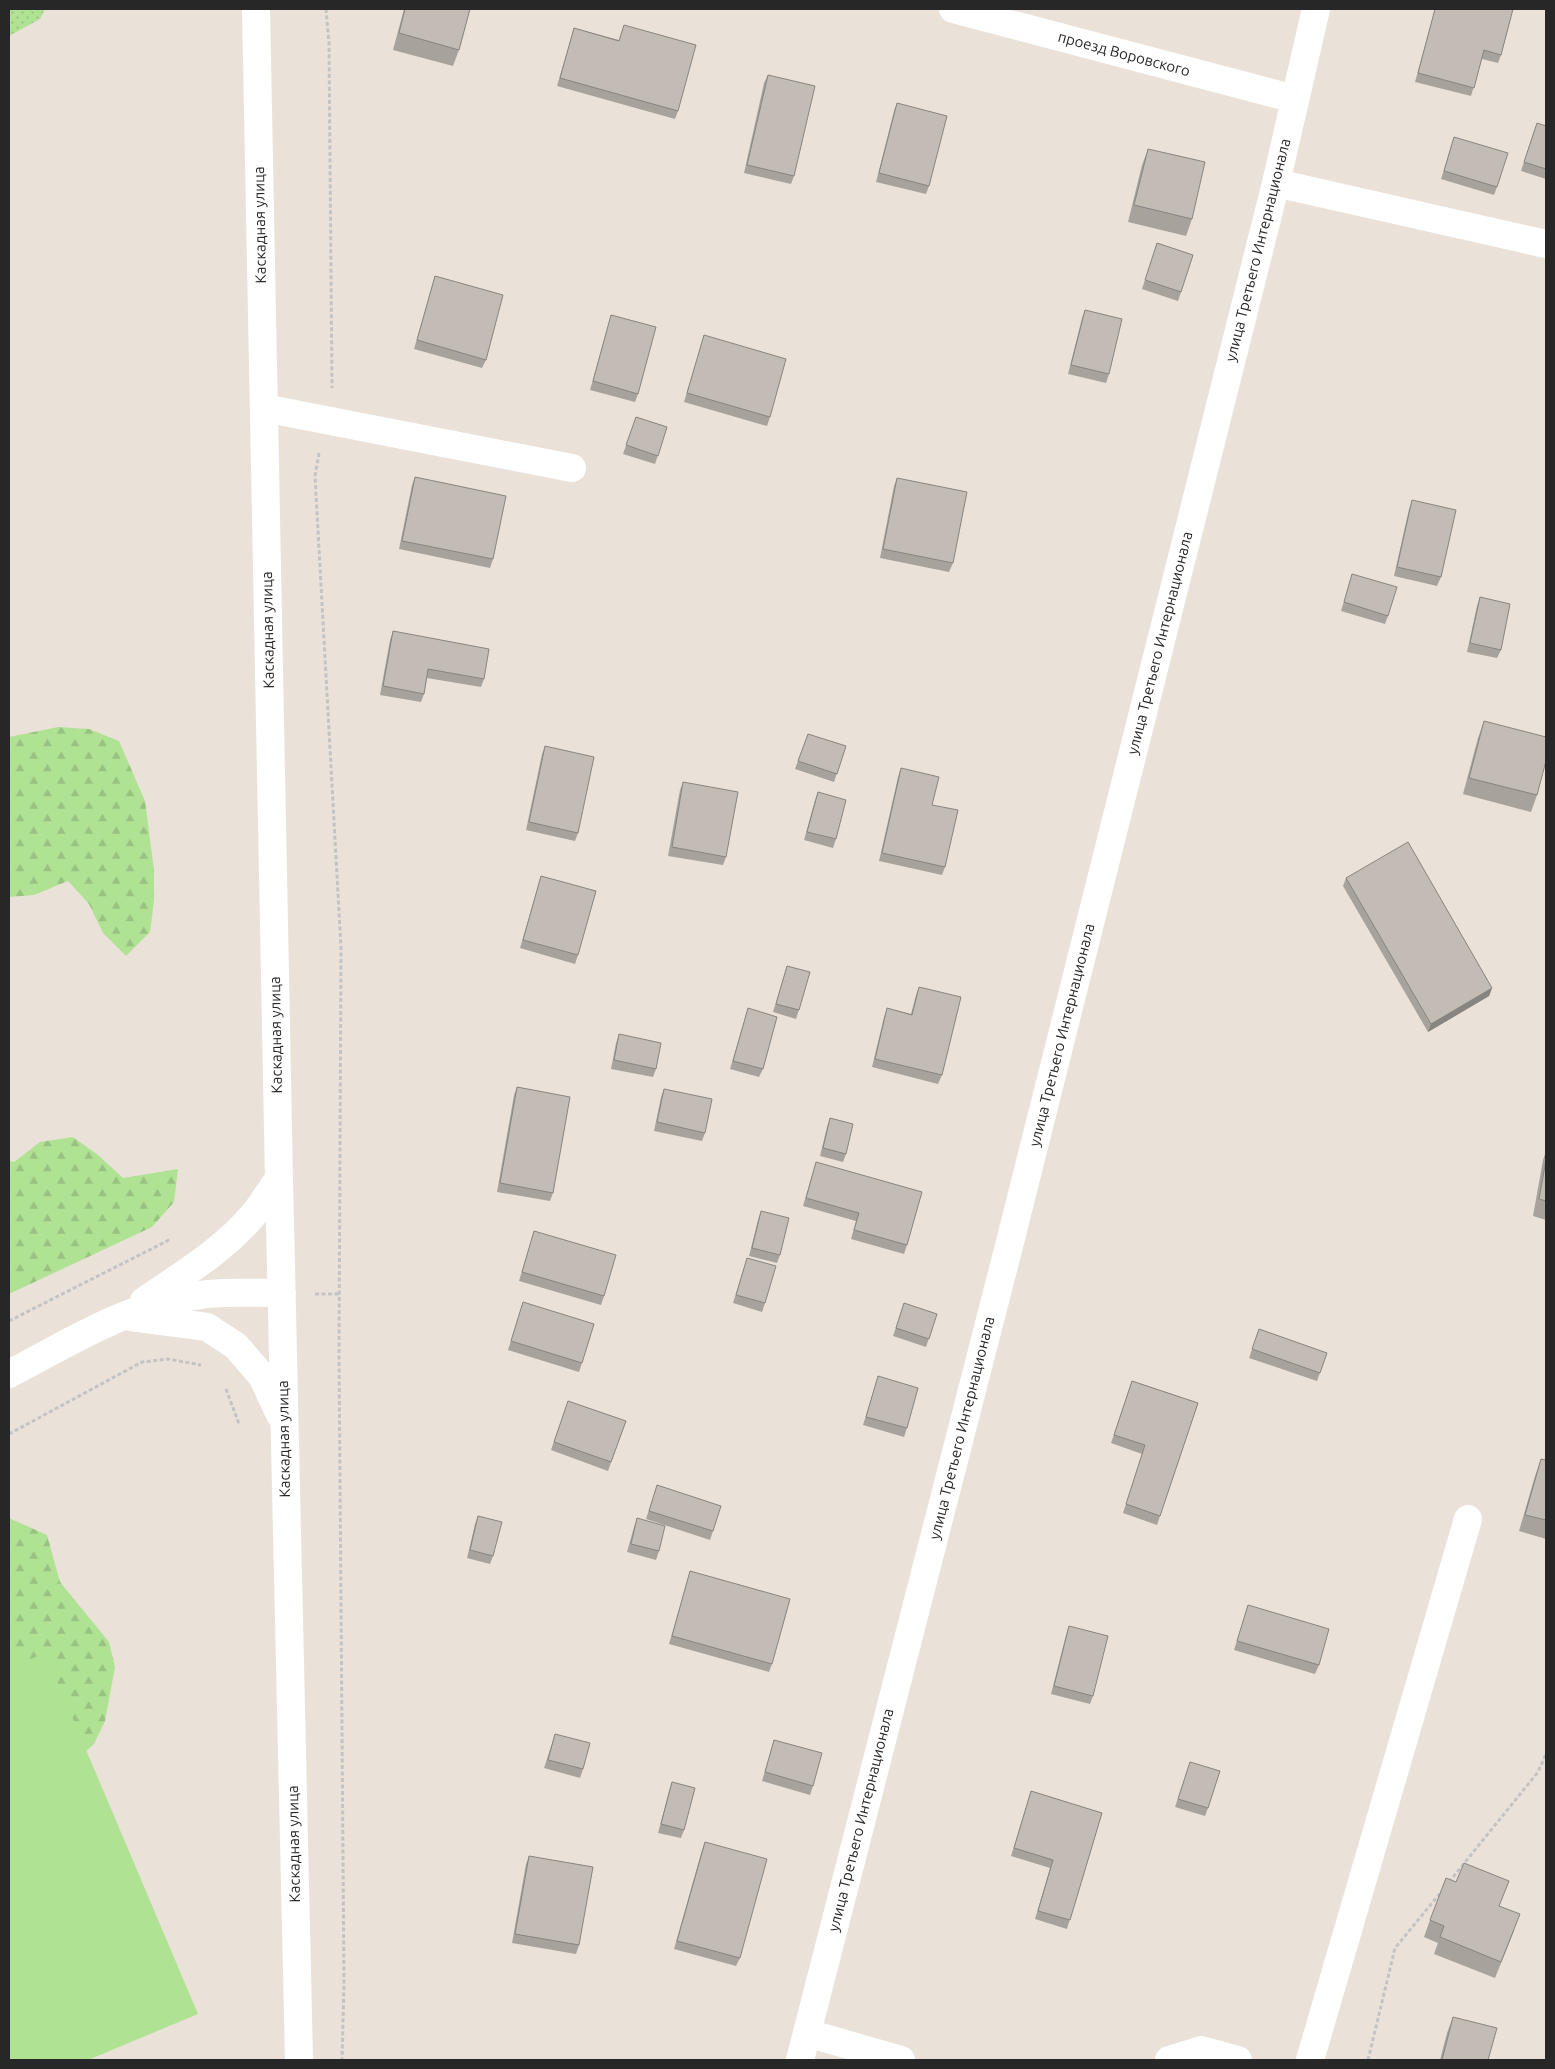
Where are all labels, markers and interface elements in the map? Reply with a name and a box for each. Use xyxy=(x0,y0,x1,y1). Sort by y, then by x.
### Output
street label: проезд Воровского xyxy=(1056,28,1192,79)
street label: улица Третьего Интернационала xyxy=(1222,137,1294,363)
street label: Каскадная улица xyxy=(250,166,269,284)
street label: улица Третьего Интернационала xyxy=(1124,530,1196,756)
street label: Каскадная улица xyxy=(258,571,277,689)
street label: улица Третьего Интернационала xyxy=(1026,922,1098,1148)
street label: Каскадная улица xyxy=(266,976,285,1094)
street label: улица Третьего Интернационала xyxy=(926,1315,998,1541)
street label: Каскадная улица xyxy=(274,1380,293,1498)
street label: улица Третьего Интернационала xyxy=(825,1707,897,1933)
street label: Каскадная улица xyxy=(284,1785,303,1903)

